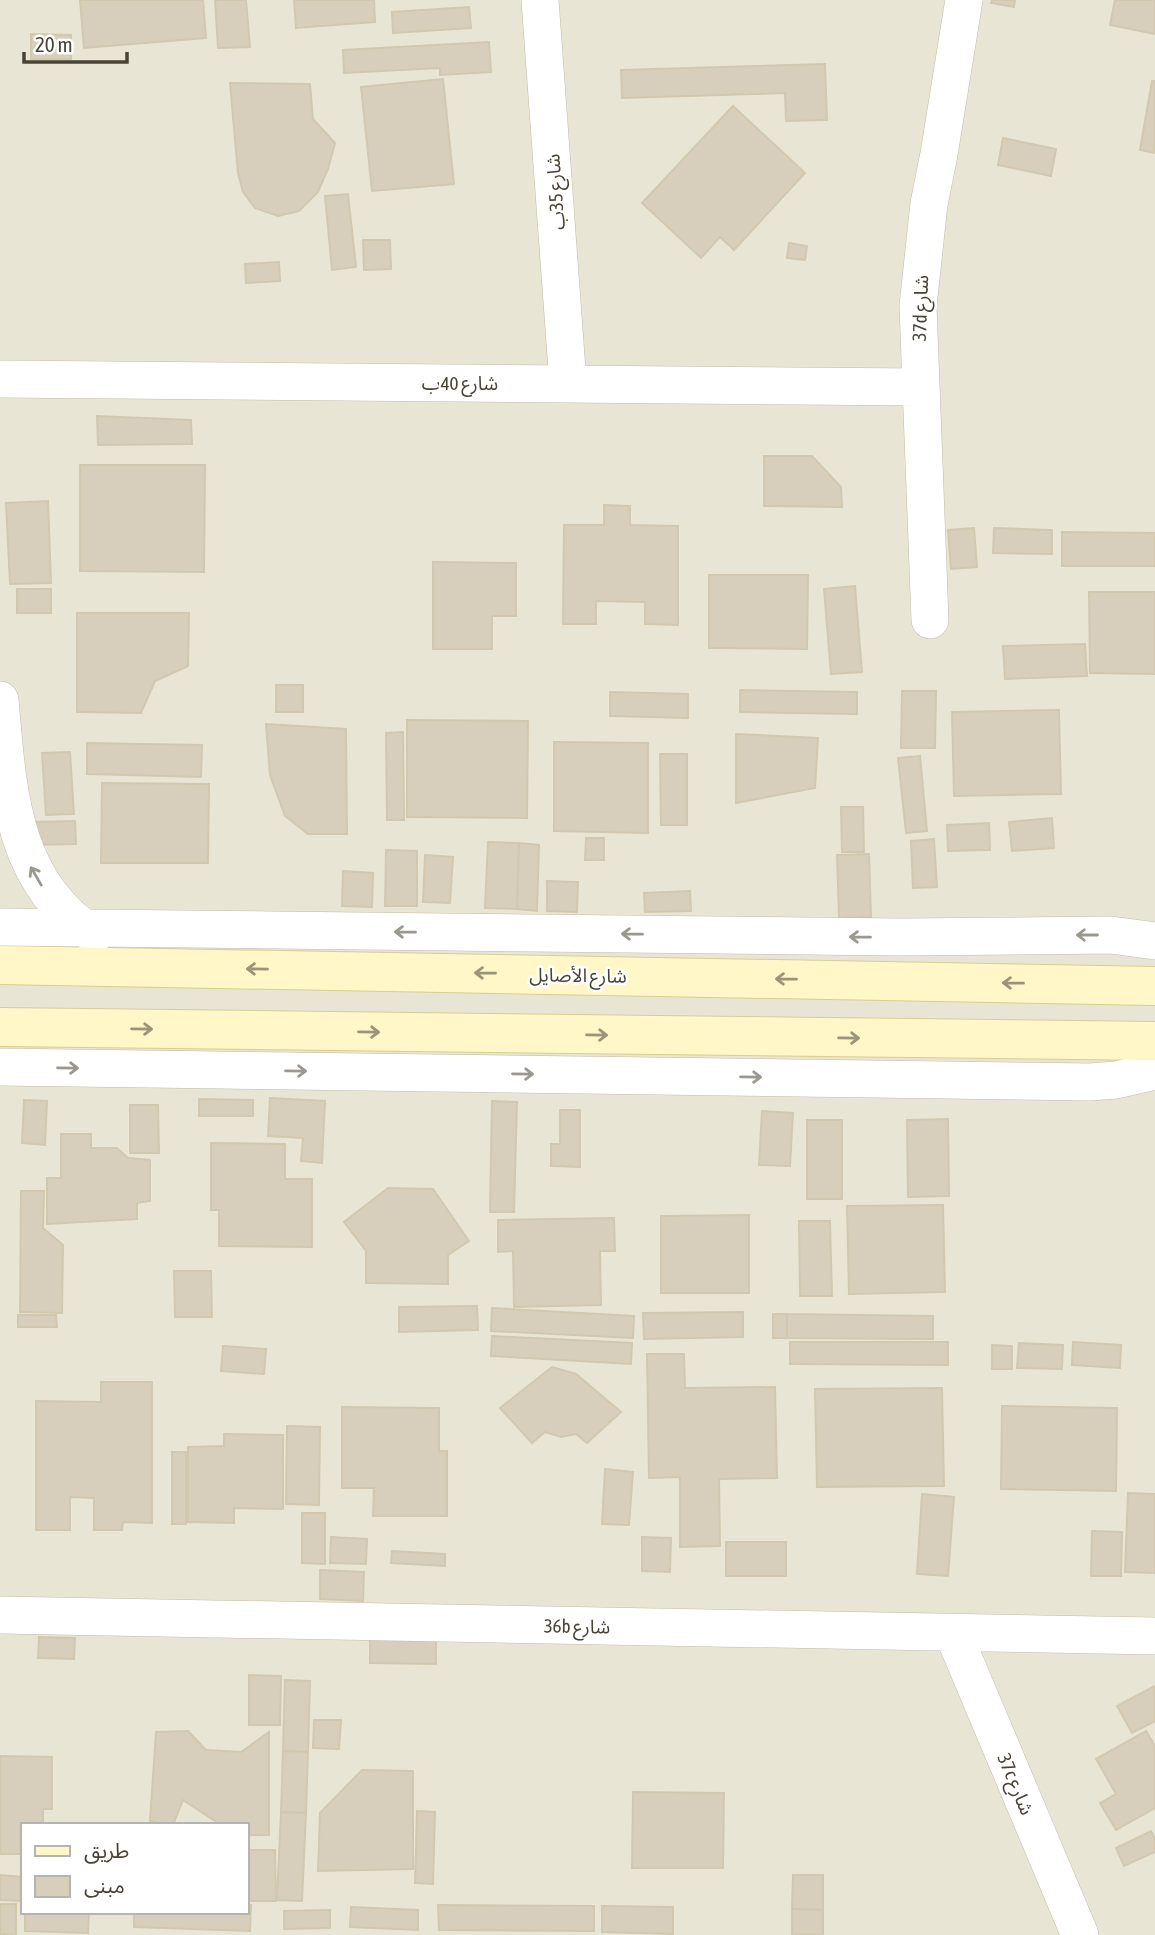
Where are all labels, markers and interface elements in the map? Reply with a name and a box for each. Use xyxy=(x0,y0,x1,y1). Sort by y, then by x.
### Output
scale bar xyxy=(24,21,128,65)
text: 20 m xyxy=(35,32,73,56)
street label: شارع 35ب xyxy=(541,153,572,231)
street label: 37d شارع xyxy=(908,274,935,342)
street label: شارع 40ب xyxy=(422,372,498,397)
one-way arrow xyxy=(29,867,43,887)
one-way arrow xyxy=(393,925,416,939)
one-way arrow xyxy=(621,927,644,941)
one-way arrow xyxy=(1076,928,1099,942)
one-way arrow xyxy=(848,930,871,944)
one-way arrow xyxy=(246,962,269,975)
street label: شارع الأصايل xyxy=(529,963,627,990)
one-way arrow xyxy=(474,966,497,980)
one-way arrow xyxy=(775,972,798,986)
one-way arrow xyxy=(1002,976,1025,990)
one-way arrow xyxy=(130,1023,153,1036)
one-way arrow xyxy=(357,1025,380,1039)
one-way arrow xyxy=(585,1028,608,1041)
one-way arrow xyxy=(837,1031,860,1044)
one-way arrow xyxy=(56,1062,79,1075)
one-way arrow xyxy=(284,1064,307,1078)
one-way arrow xyxy=(511,1067,534,1081)
one-way arrow xyxy=(739,1070,762,1084)
street label: 36b شارع xyxy=(544,1614,610,1641)
street label: 37c شارع xyxy=(991,1750,1039,1819)
legend xyxy=(21,1823,248,1914)
text: طريق xyxy=(84,1838,129,1864)
text: مبنى xyxy=(84,1873,125,1898)

